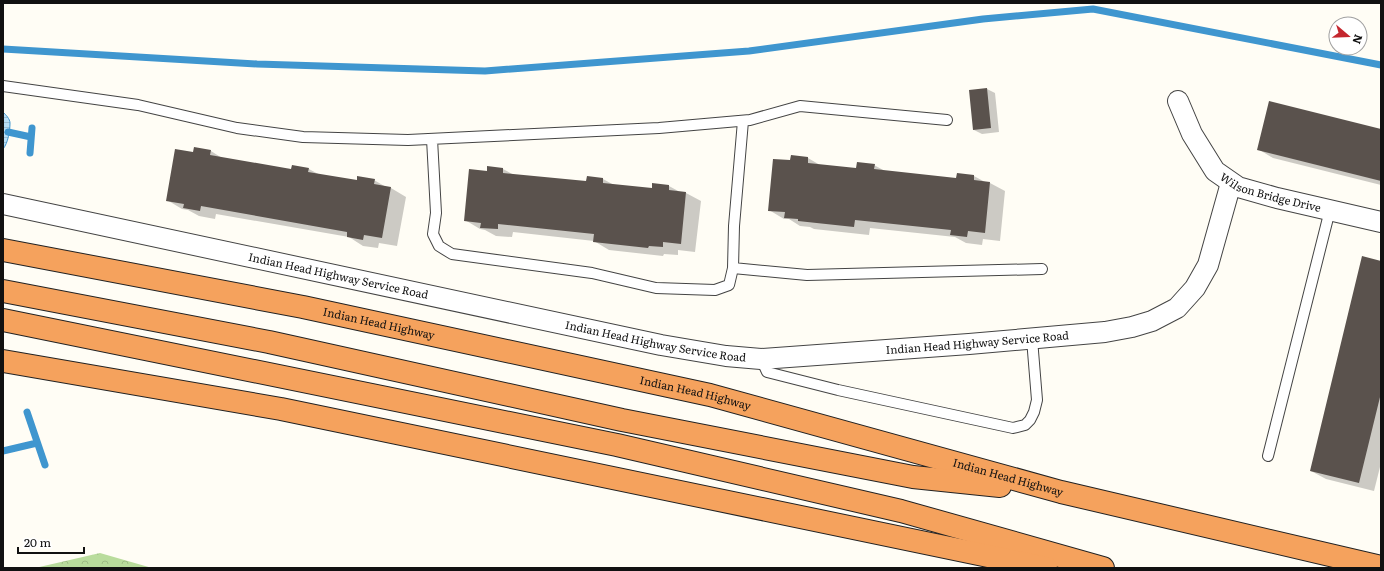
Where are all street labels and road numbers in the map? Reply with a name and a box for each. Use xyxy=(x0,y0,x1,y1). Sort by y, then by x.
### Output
street label: Wilson Bridge Drive xyxy=(1217,168,1323,215)
street label: Indian Head Highway Service Road xyxy=(247,248,430,302)
street label: Indian Head Highway xyxy=(322,303,437,342)
street label: Indian Head Highway Service Road xyxy=(564,316,747,365)
street label: Indian Head Highway Service Road xyxy=(885,326,1070,357)
street label: Indian Head Highway xyxy=(638,371,754,413)
street label: Indian Head Highway xyxy=(951,454,1066,499)

